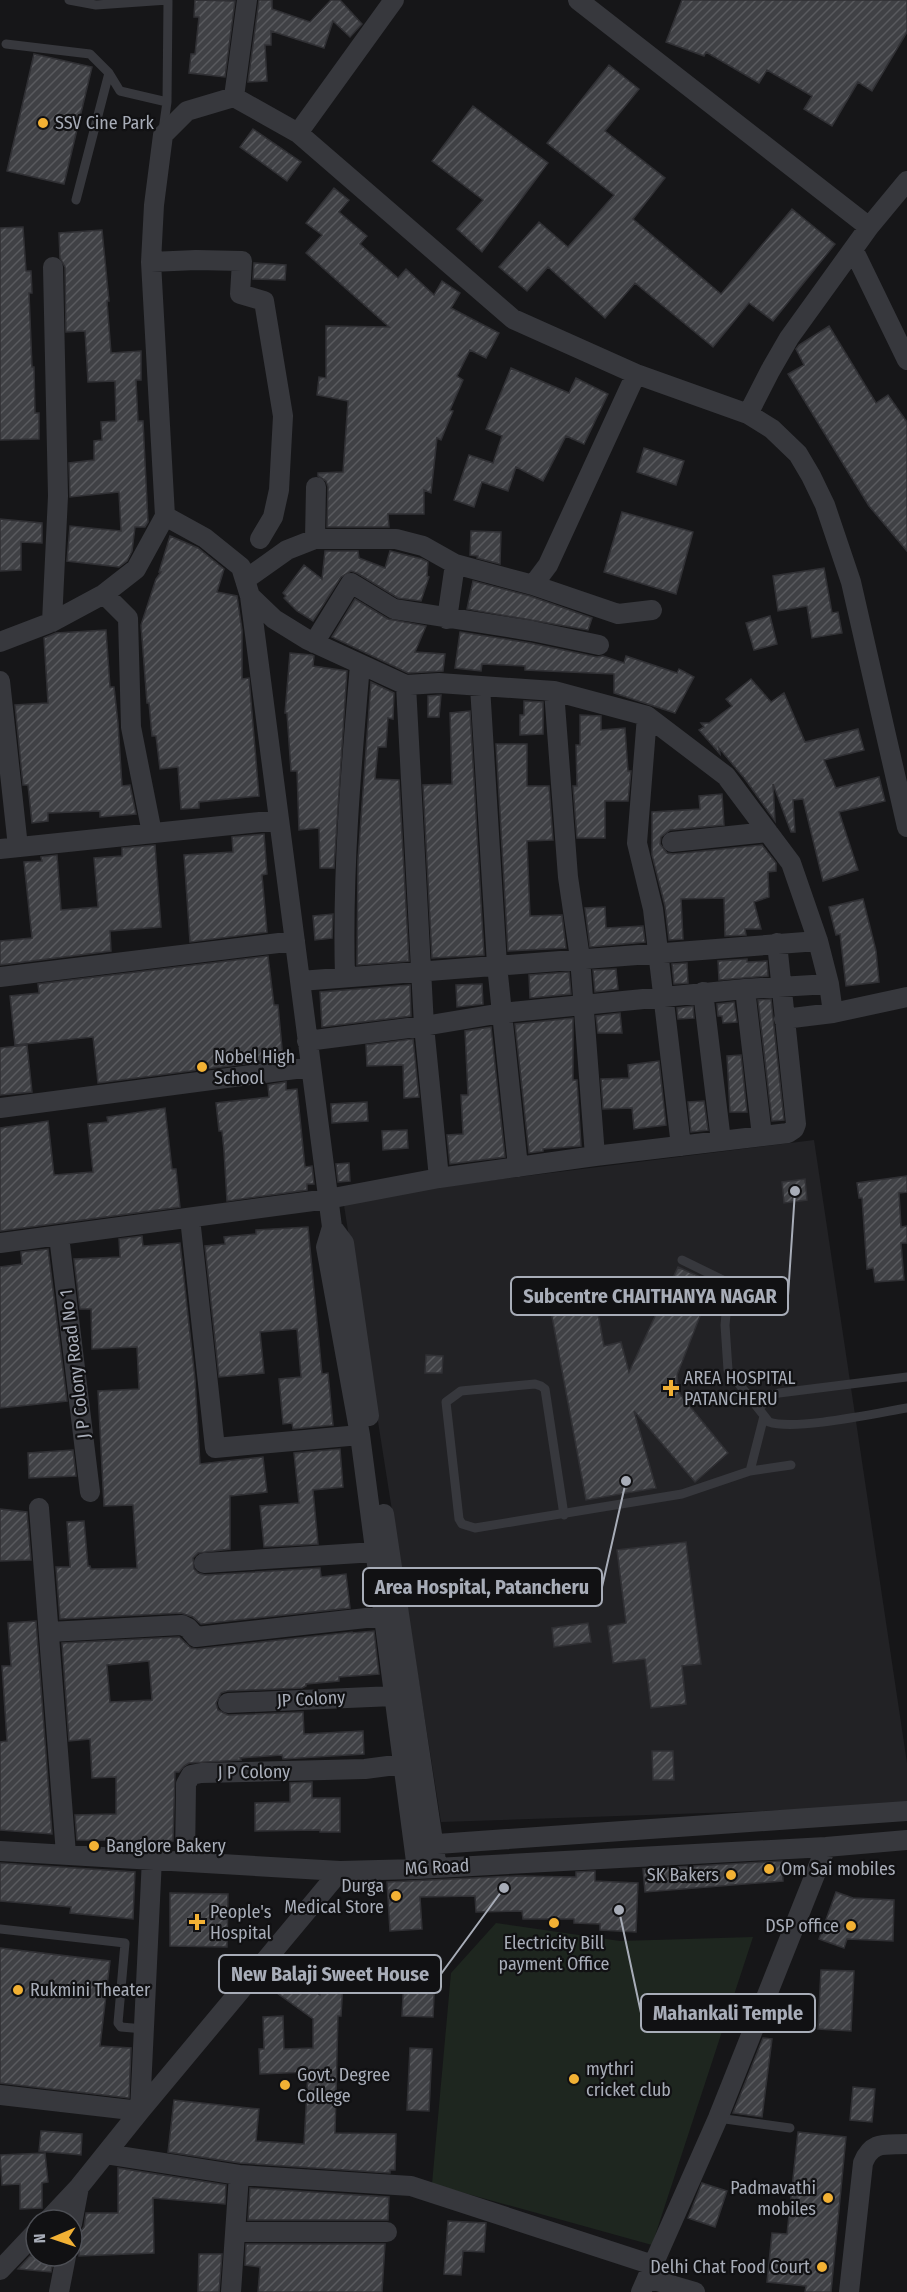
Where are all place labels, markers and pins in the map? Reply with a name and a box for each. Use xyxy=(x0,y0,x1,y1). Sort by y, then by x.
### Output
place label: SSV Cine Park xyxy=(55,112,155,134)
marker: SSV Cine Park xyxy=(36,116,50,130)
place label: Nobel High School xyxy=(214,1046,295,1089)
marker: Nobel High School xyxy=(195,1060,209,1074)
callout: Subcentre CHAITHANYA NAGAR xyxy=(511,1277,788,1315)
place label: AREA HOSPITAL PATANCHERU xyxy=(684,1367,796,1410)
marker: AREA HOSPITAL PATANCHERU xyxy=(662,1379,680,1397)
callout: Area Hospital, Patancheru xyxy=(363,1568,602,1606)
place label: Banglore Bakery xyxy=(106,1835,226,1857)
marker: Banglore Bakery xyxy=(87,1839,101,1853)
place label: Om Sai mobiles xyxy=(781,1858,896,1880)
marker: Om Sai mobiles xyxy=(762,1862,776,1876)
place label: SK Bakers xyxy=(647,1864,719,1886)
marker: SK Bakers xyxy=(724,1868,738,1882)
place label: Durga Medical Store xyxy=(284,1875,384,1918)
marker: Durga Medical Store xyxy=(389,1889,403,1903)
place label: People's Hospital xyxy=(210,1901,272,1944)
marker: People's Hospital xyxy=(188,1913,206,1931)
place label: DSP office xyxy=(765,1915,839,1937)
marker: Electricity Bill payment Office xyxy=(547,1916,561,1930)
marker: DSP office xyxy=(844,1919,858,1933)
place label: Electricity Bill payment Office xyxy=(499,1932,610,1975)
callout: New Balaji Sweet House xyxy=(219,1955,441,1993)
place label: Rukmini Theater xyxy=(30,1979,151,2001)
marker: Rukmini Theater xyxy=(11,1983,25,1997)
callout: Mahankali Temple xyxy=(641,1994,815,2032)
place label: mythri cricket club xyxy=(586,2058,671,2101)
place label: Govt. Degree College xyxy=(297,2064,390,2107)
marker: mythri cricket club xyxy=(567,2072,581,2086)
marker: Govt. Degree College xyxy=(278,2078,292,2092)
place label: Padmavathi mobiles xyxy=(730,2177,816,2220)
marker: Padmavathi mobiles xyxy=(821,2191,835,2205)
place label: Delhi Chat Food Court xyxy=(650,2256,810,2278)
marker: Delhi Chat Food Court xyxy=(815,2260,829,2274)

